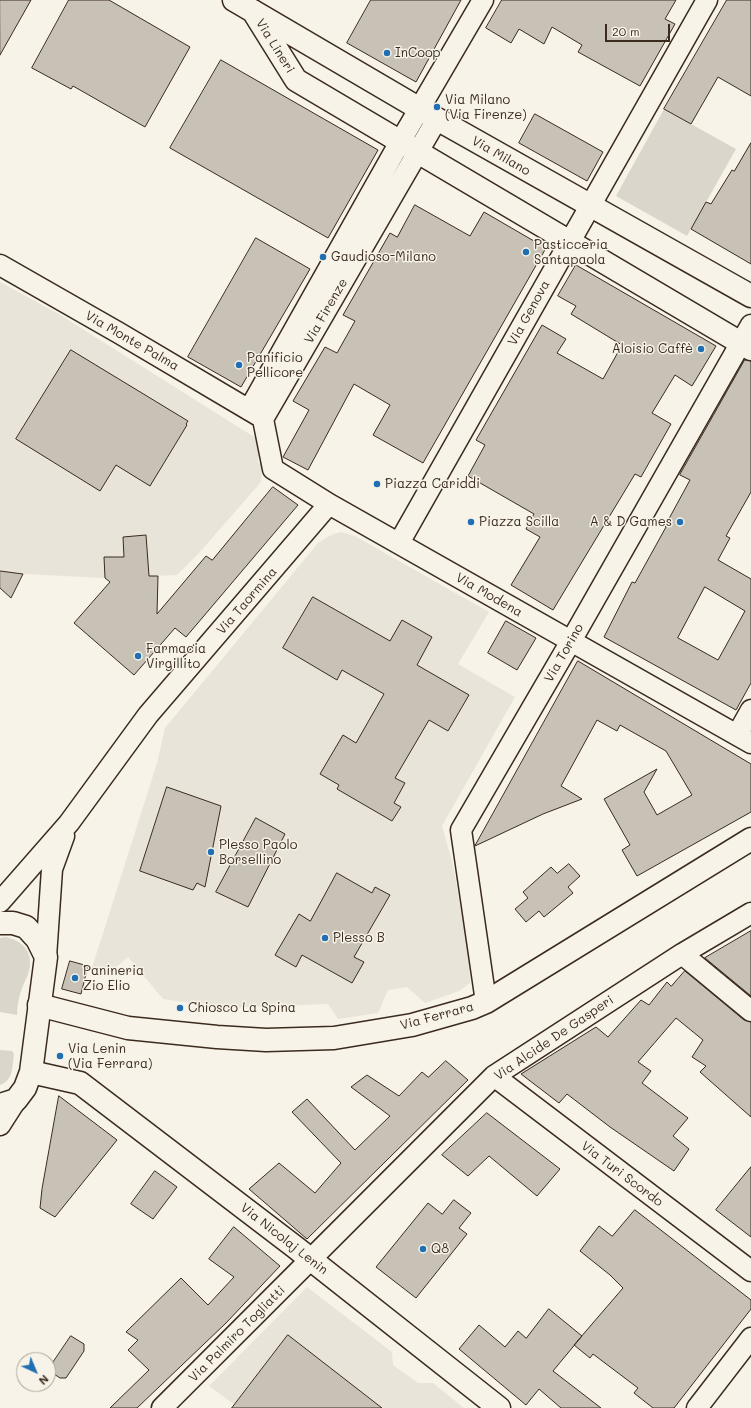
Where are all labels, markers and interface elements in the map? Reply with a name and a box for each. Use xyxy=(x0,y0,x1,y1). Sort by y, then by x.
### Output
street label: Via Lineri xyxy=(252,16,298,76)
scale bar xyxy=(607,16,672,42)
text: 20 m xyxy=(612,23,640,39)
place label: InCoop xyxy=(395,45,441,61)
marker: InCoop xyxy=(382,48,392,58)
place label: Via Milano (Via Firenze) xyxy=(445,92,527,123)
marker: Via Milano (Via Firenze) xyxy=(432,102,442,112)
street label: Via Milano xyxy=(469,133,533,179)
place label: Pasticceria Santapaola xyxy=(534,237,608,268)
marker: Pasticceria Santapaola xyxy=(521,247,531,257)
place label: Gaudioso-Milano xyxy=(331,249,436,265)
marker: Gaudioso-Milano xyxy=(318,252,328,262)
street label: Via Firenze xyxy=(301,276,351,346)
street label: Via Genova xyxy=(505,278,553,348)
street label: Via Monte Palma xyxy=(82,308,182,374)
place label: Aloisio Caffè xyxy=(612,341,693,357)
marker: Aloisio Caffè xyxy=(696,344,706,354)
place label: Panificio Pellicore xyxy=(247,350,303,381)
marker: Panificio Pellicore xyxy=(234,360,244,370)
place label: Piazza Cariddi xyxy=(385,476,480,492)
marker: Piazza Cariddi xyxy=(372,479,382,489)
place label: Piazza Scilla xyxy=(479,514,559,530)
place label: A & D Games xyxy=(590,514,672,530)
marker: Piazza Scilla xyxy=(466,517,476,527)
marker: A & D Games xyxy=(675,517,685,527)
street label: Via Taormina xyxy=(214,564,280,638)
street label: Via Modena xyxy=(453,570,525,620)
street label: Via Torino xyxy=(541,621,587,685)
place label: Farmacia Virgillito xyxy=(146,641,206,672)
marker: Farmacia Virgillito xyxy=(133,651,143,661)
place label: Plesso Paolo Borsellino xyxy=(219,837,297,868)
marker: Plesso Paolo Borsellino xyxy=(206,847,216,857)
place label: Plesso B xyxy=(333,930,385,946)
marker: Plesso B xyxy=(320,933,330,943)
place label: Panineria Zio Elio xyxy=(83,963,144,994)
marker: Panineria Zio Elio xyxy=(70,973,80,983)
street label: Via Alcide De Gasperi xyxy=(491,992,617,1084)
street label: Via Ferrara xyxy=(398,999,476,1033)
place label: Chiosco La Spina xyxy=(188,1000,296,1016)
marker: Chiosco La Spina xyxy=(175,1003,185,1013)
place label: Via Lenin (Via Ferrara) xyxy=(68,1041,153,1072)
marker: Via Lenin (Via Ferrara) xyxy=(55,1051,65,1061)
street label: Via Turi Scordo xyxy=(578,1138,666,1210)
street label: Via Nicolaj Lenin xyxy=(237,1200,331,1278)
place label: Q8 xyxy=(431,1241,449,1257)
marker: Q8 xyxy=(418,1244,428,1254)
street label: Via Palmiro Togliatti xyxy=(186,1283,288,1385)
north arrow xyxy=(16,1352,56,1392)
text: N xyxy=(36,1372,52,1389)

